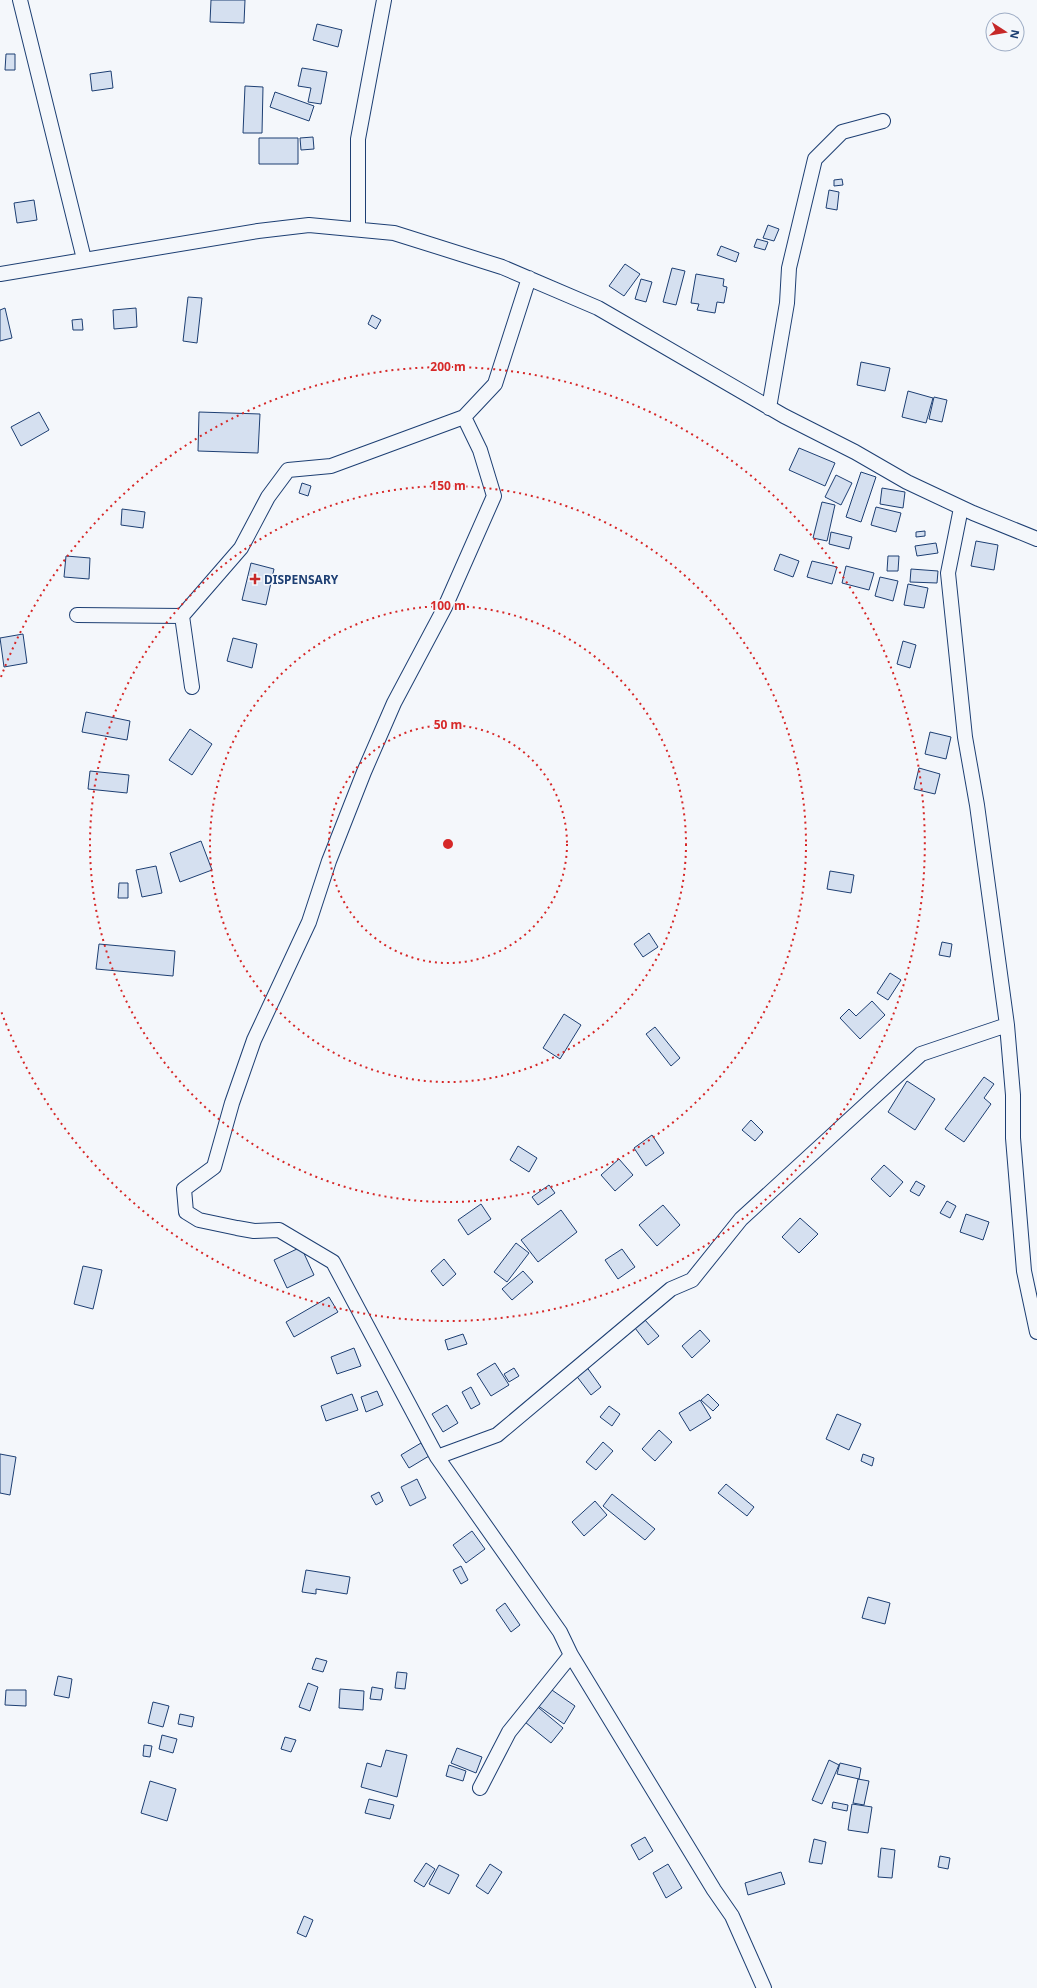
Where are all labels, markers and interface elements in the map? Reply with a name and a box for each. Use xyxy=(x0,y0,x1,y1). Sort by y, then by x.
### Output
north arrow xyxy=(985,12,1025,52)
text: N xyxy=(1007,28,1024,40)
text: 200 m xyxy=(430,358,466,375)
text: 150 m xyxy=(430,477,466,494)
place label: DISPENSARY xyxy=(264,571,339,588)
marker: DISPENSARY xyxy=(249,573,261,585)
text: 100 m xyxy=(430,597,466,614)
text: 50 m xyxy=(434,716,462,733)
centre of rings xyxy=(441,837,455,851)

